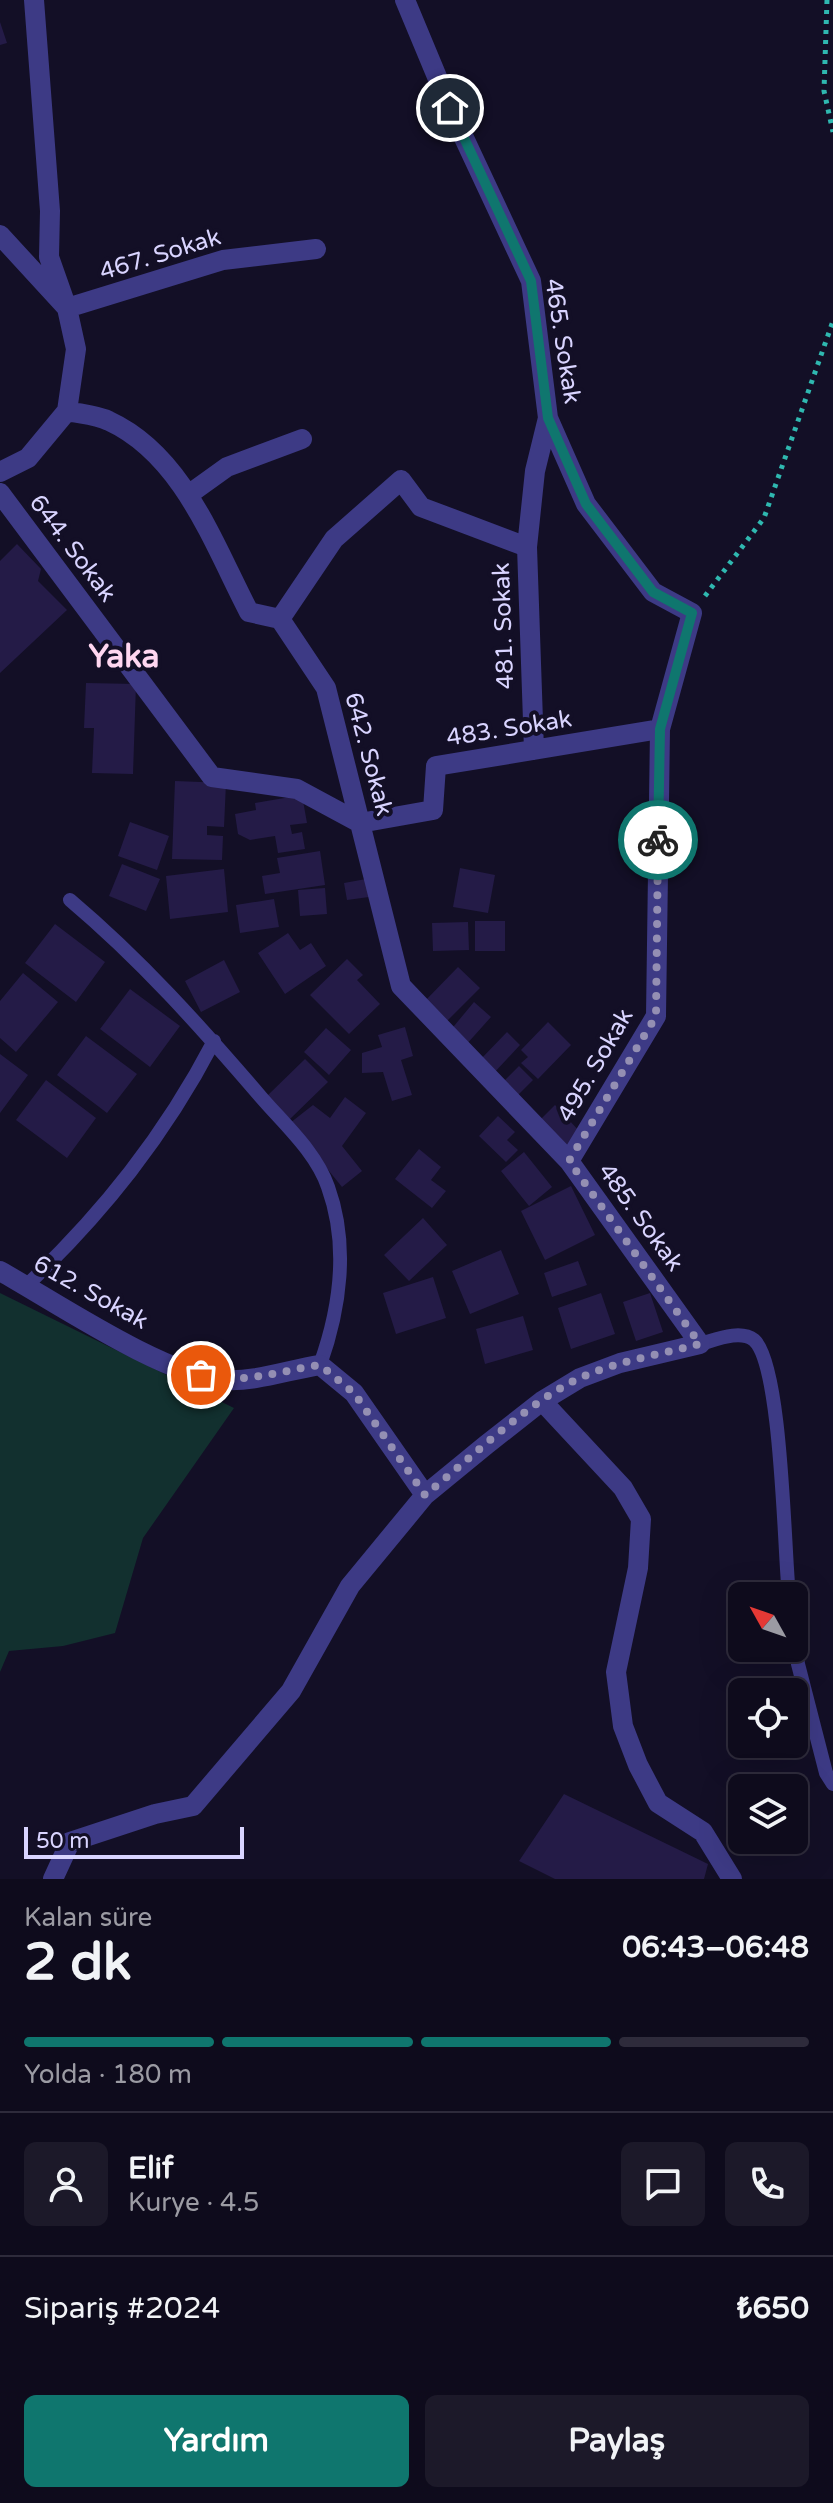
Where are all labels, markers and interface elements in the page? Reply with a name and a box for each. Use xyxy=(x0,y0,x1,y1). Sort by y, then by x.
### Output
pin xyxy=(416,74,484,142)
icon: home xyxy=(428,86,472,130)
street label: 467. Sokak xyxy=(96,222,224,287)
street label: 465. Sokak xyxy=(538,276,587,406)
street label: 644. Sokak xyxy=(23,489,122,608)
street label: 481. Sokak xyxy=(487,562,520,690)
district label: Yaka xyxy=(89,638,159,676)
street label: 642. Sokak xyxy=(338,689,399,819)
street label: 483. Sokak xyxy=(444,704,574,753)
courier xyxy=(618,800,698,880)
icon: bike xyxy=(636,818,680,862)
street label: 495. Sokak xyxy=(551,1003,640,1127)
street label: 485. Sokak xyxy=(592,1158,689,1277)
street label: 612. Sokak xyxy=(28,1249,153,1336)
pin xyxy=(167,1341,235,1409)
icon: bag xyxy=(179,1353,223,1397)
north arrow xyxy=(728,1582,808,1662)
map controls xyxy=(728,1582,808,1854)
button: locate xyxy=(728,1678,808,1758)
button: layers xyxy=(728,1774,808,1854)
scale bar xyxy=(24,1823,244,1859)
text: 50 m xyxy=(36,1828,90,1854)
text: Kalan süre xyxy=(24,1902,152,1933)
text: 06:43–06:48 xyxy=(622,1929,809,1966)
text: 2 dk xyxy=(24,1931,131,1994)
text: Yolda · 180 m xyxy=(24,2059,192,2090)
button: person xyxy=(24,2142,108,2226)
button: chat xyxy=(621,2142,705,2226)
button: phone xyxy=(725,2142,809,2226)
text: Elif xyxy=(128,2150,174,2187)
text: Kurye · 4.5 xyxy=(128,2187,259,2218)
text: Sipariş #2024 xyxy=(24,2290,220,2327)
text: ₺650 xyxy=(737,2290,809,2327)
button: Yardım xyxy=(24,2395,409,2487)
button: Paylaş xyxy=(425,2395,809,2487)

